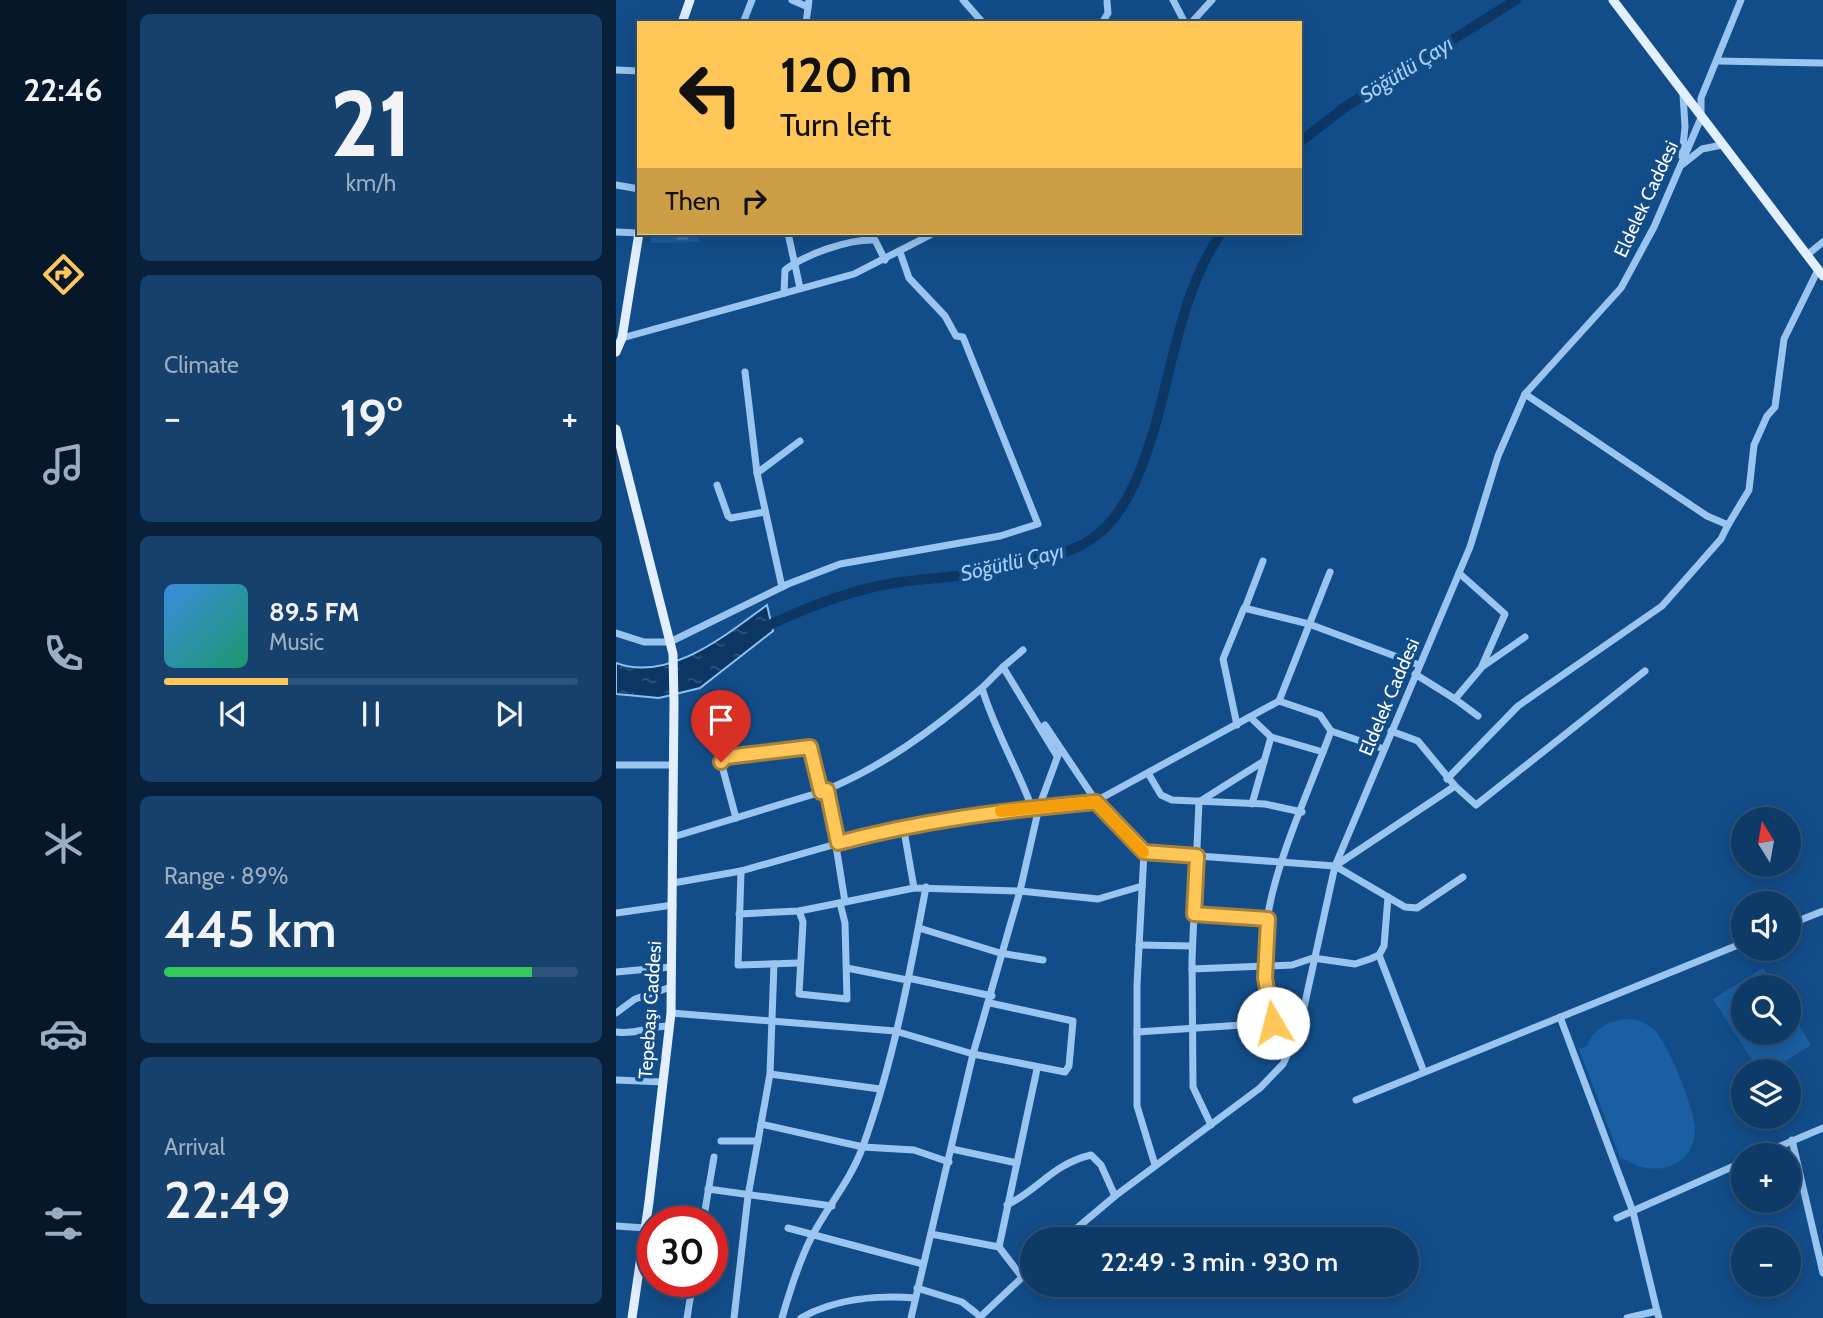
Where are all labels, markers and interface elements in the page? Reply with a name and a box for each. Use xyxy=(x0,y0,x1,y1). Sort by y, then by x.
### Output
water label: Söğütlü Çayı xyxy=(1355,31,1457,107)
text: 120 m xyxy=(780,45,912,104)
icon: left xyxy=(665,49,756,140)
text: 21 xyxy=(330,68,412,179)
text: 22:46 xyxy=(24,70,102,109)
text: Turn left xyxy=(780,105,891,144)
street label: Eldelek Caddesi xyxy=(1609,137,1683,261)
text: km/h xyxy=(346,169,396,197)
icon: right xyxy=(735,182,773,220)
text: Then xyxy=(665,185,721,217)
icon: directions xyxy=(39,250,88,299)
text: Climate xyxy=(164,351,239,379)
text: 19° xyxy=(340,386,402,449)
text: − xyxy=(164,394,181,441)
text: + xyxy=(561,394,578,441)
icon: music xyxy=(39,440,88,489)
water label: Söğütlü Çayı xyxy=(958,538,1066,586)
text: 89.5 FM xyxy=(269,596,359,628)
text: Music xyxy=(269,628,324,656)
icon: phone xyxy=(39,629,88,678)
street label: Eldelek Caddesi xyxy=(1354,635,1424,759)
pin xyxy=(691,690,751,762)
icon: previous xyxy=(214,695,252,733)
icon: pause xyxy=(352,695,390,733)
icon: next xyxy=(490,695,528,733)
icon: arrive xyxy=(702,701,740,739)
north arrow xyxy=(1731,807,1801,877)
map controls xyxy=(1731,807,1801,1297)
icon: climate xyxy=(39,819,88,868)
text: Range · 89% xyxy=(164,862,288,890)
button: sound xyxy=(1731,891,1801,961)
text: 445 km xyxy=(164,897,337,960)
street label: Tepebaşı Caddesi xyxy=(634,940,666,1080)
button: search xyxy=(1731,975,1801,1045)
position arrow xyxy=(1236,986,1310,1060)
icon: car xyxy=(39,1009,88,1058)
button: layers xyxy=(1731,1059,1801,1129)
text: Arrival xyxy=(164,1133,225,1161)
button: + xyxy=(1731,1143,1801,1213)
text: 22:49 xyxy=(164,1168,291,1231)
icon: filters xyxy=(39,1199,88,1248)
speed limit sign: 30 xyxy=(637,1206,728,1297)
button: − xyxy=(1731,1227,1801,1297)
text: 22:49 · 3 min · 930 m xyxy=(1101,1246,1338,1278)

